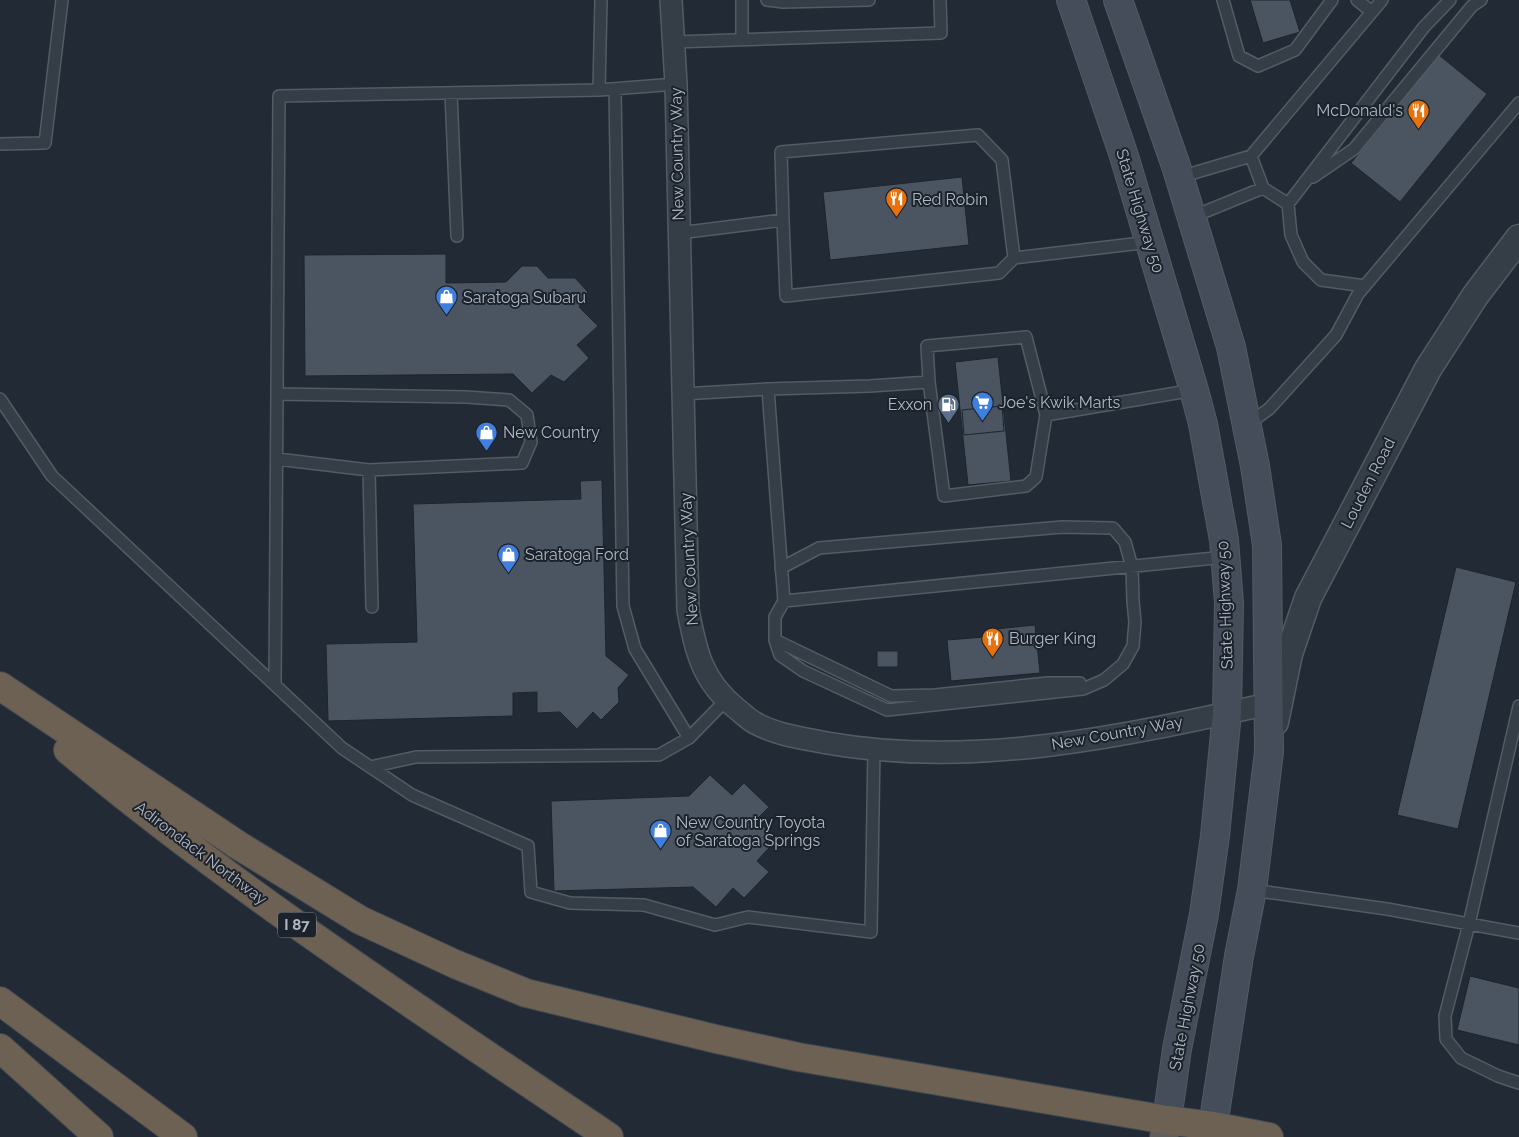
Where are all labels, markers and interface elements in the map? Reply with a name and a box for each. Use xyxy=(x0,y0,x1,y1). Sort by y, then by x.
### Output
street label: New Country Way xyxy=(666,87,688,221)
restaurant icon: McDonald's xyxy=(1407,98,1431,129)
place label: McDonald's xyxy=(1316,101,1403,120)
street label: State Highway 50 xyxy=(1112,147,1168,275)
restaurant icon: Red Robin xyxy=(884,187,908,218)
place label: Red Robin xyxy=(912,190,988,209)
shop icon: Saratoga Subaru xyxy=(435,285,459,316)
place label: Saratoga Subaru xyxy=(463,288,586,307)
supermarket icon: Joe's Kwik Marts xyxy=(971,390,995,421)
fuel station icon: Exxon xyxy=(936,392,960,423)
place label: Joe's Kwik Marts xyxy=(999,393,1121,412)
place label: Exxon xyxy=(888,395,932,414)
shop icon: New Country xyxy=(475,420,499,451)
place label: New Country xyxy=(503,423,600,442)
street label: Louden Road xyxy=(1337,434,1399,532)
street label: New Country Way xyxy=(676,492,702,626)
street label: State Highway 50 xyxy=(1213,540,1237,670)
shop icon: Saratoga Ford xyxy=(497,542,521,573)
place label: Saratoga Ford xyxy=(525,545,629,564)
restaurant icon: Burger King xyxy=(981,626,1005,657)
place label: Burger King xyxy=(1009,629,1096,648)
street label: New Country Way xyxy=(1050,712,1184,754)
street label: Adirondack Northway xyxy=(131,797,271,909)
place label: New Country Toyota of Saratoga Springs xyxy=(676,813,825,850)
shop icon: New Country Toyota of Saratoga Springs xyxy=(648,819,672,850)
road number: I 87 xyxy=(278,912,316,938)
street label: State Highway 50 xyxy=(1165,942,1209,1072)

